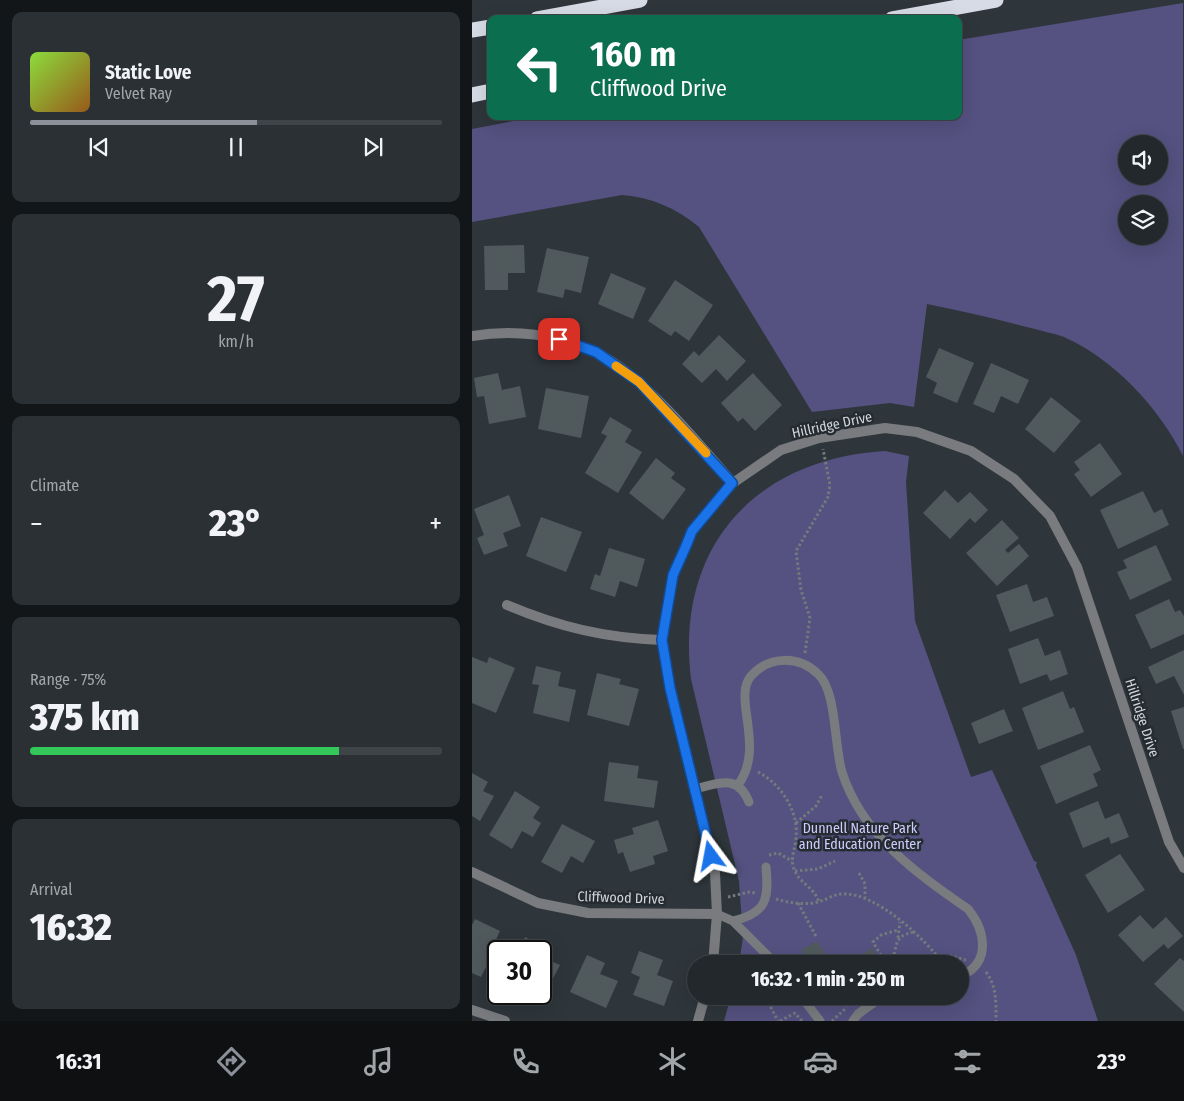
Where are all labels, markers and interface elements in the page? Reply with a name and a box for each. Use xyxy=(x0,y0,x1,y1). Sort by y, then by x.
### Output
text: 160 m xyxy=(590,33,676,75)
icon: left xyxy=(507,35,572,100)
text: Static Love xyxy=(105,61,192,84)
text: Cliffwood Drive xyxy=(590,75,727,102)
text: Velvet Ray xyxy=(105,84,172,103)
icon: previous xyxy=(85,133,113,161)
icon: pause xyxy=(222,133,250,161)
icon: next xyxy=(359,133,387,161)
map controls xyxy=(1118,135,1168,245)
button: sound xyxy=(1118,135,1168,185)
button: layers xyxy=(1118,195,1168,245)
text: 27 xyxy=(207,260,265,338)
pin xyxy=(538,318,580,360)
icon: arrive xyxy=(545,325,573,353)
text: km/h xyxy=(218,332,254,351)
street label: Hillridge Drive xyxy=(790,408,874,442)
text: Climate xyxy=(30,476,79,495)
text: 23° xyxy=(209,500,263,546)
text: − xyxy=(30,507,43,540)
text: + xyxy=(429,507,442,540)
text: Range · 75% xyxy=(30,670,106,689)
street label: Hillridge Drive xyxy=(1121,677,1163,759)
text: 375 km xyxy=(30,694,140,740)
park label: Dunnell Nature Park and Education Center xyxy=(799,820,921,853)
position arrow xyxy=(684,829,736,881)
text: Arrival xyxy=(30,880,72,899)
street label: Cliffwood Drive xyxy=(577,888,665,908)
text: 16:32 xyxy=(30,904,112,950)
speed limit sign: 30 xyxy=(487,940,552,1005)
text: 16:32 · 1 min · 250 m xyxy=(751,968,905,991)
icon: directions xyxy=(214,1044,249,1079)
icon: music xyxy=(361,1044,396,1079)
icon: phone xyxy=(508,1044,543,1079)
icon: climate xyxy=(655,1044,690,1079)
icon: car xyxy=(803,1044,838,1079)
icon: filters xyxy=(950,1044,985,1079)
text: 16:31 xyxy=(56,1048,102,1075)
text: 23° xyxy=(1097,1048,1128,1075)

